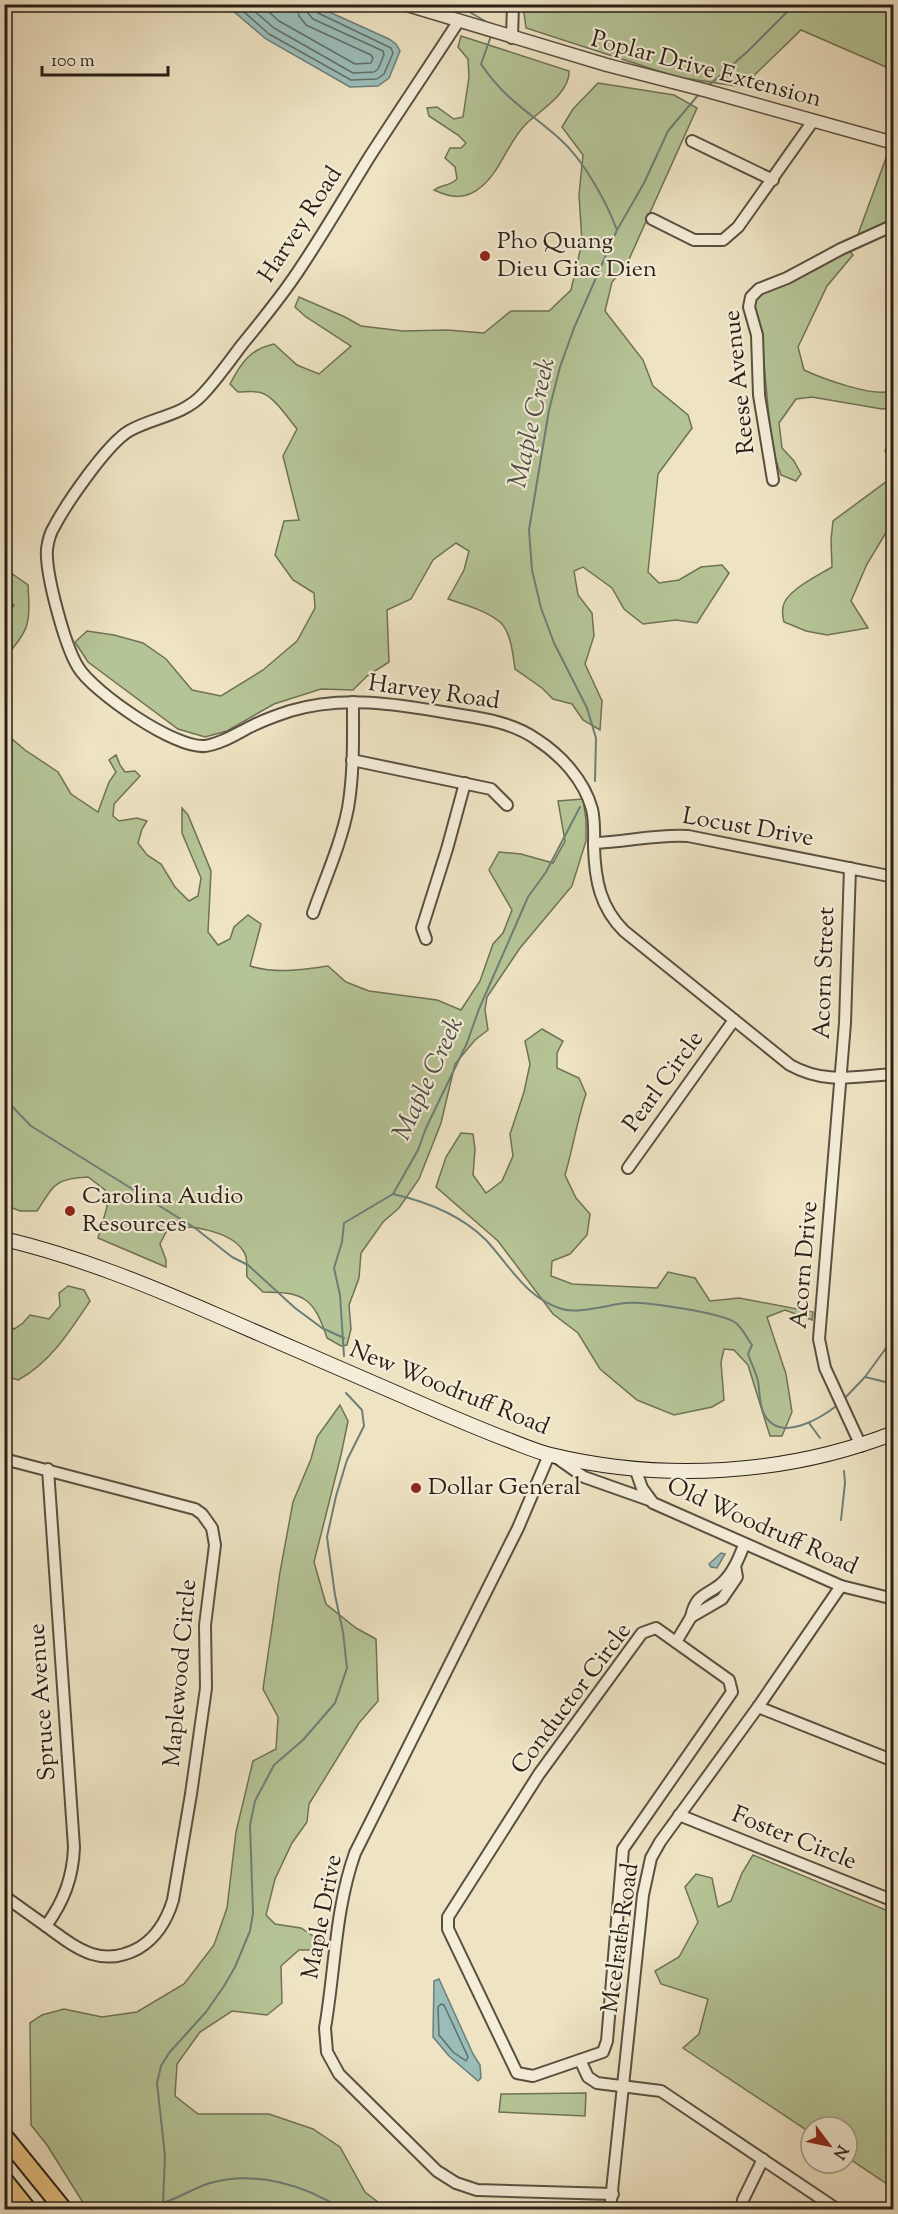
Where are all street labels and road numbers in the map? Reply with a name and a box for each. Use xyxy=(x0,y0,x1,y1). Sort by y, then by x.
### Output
street label: Poplar Drive Extension xyxy=(587,23,825,117)
street label: Harvey Road xyxy=(251,160,352,290)
street label: Reese Avenue xyxy=(716,308,764,456)
street label: Harvey Road xyxy=(366,667,502,719)
street label: Locust Drive xyxy=(680,800,816,856)
street label: Acorn Street xyxy=(806,906,844,1040)
street label: Pearl Circle xyxy=(616,1024,712,1140)
street label: Acorn Drive xyxy=(782,1200,828,1330)
street label: New Woodruff Road xyxy=(344,1333,555,1445)
street label: Old Woodruff Road xyxy=(661,1470,863,1585)
street label: Maplewood Circle xyxy=(156,1578,206,1768)
street label: Conductor Circle xyxy=(504,1616,640,1782)
street label: Spruce Avenue xyxy=(21,1622,65,1782)
street label: Foster Circle xyxy=(726,1798,862,1880)
street label: Maple Drive xyxy=(294,1852,352,1982)
street label: Mcelrath Road xyxy=(594,1860,648,2015)

